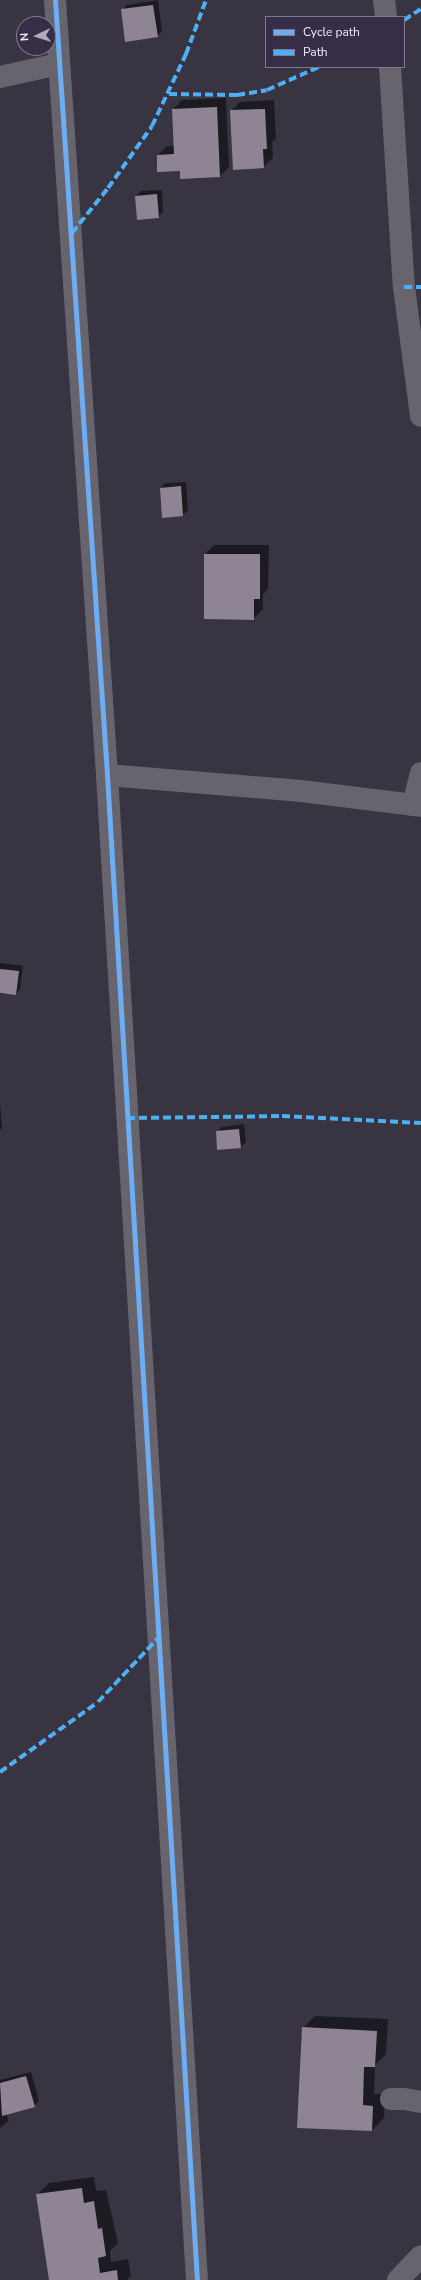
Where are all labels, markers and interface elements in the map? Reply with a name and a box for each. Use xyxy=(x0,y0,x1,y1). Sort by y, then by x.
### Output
north arrow xyxy=(16,16,56,56)
legend xyxy=(265,16,405,68)
text: Cycle path xyxy=(303,24,360,40)
text: N xyxy=(17,32,32,41)
text: Path xyxy=(303,44,328,60)

